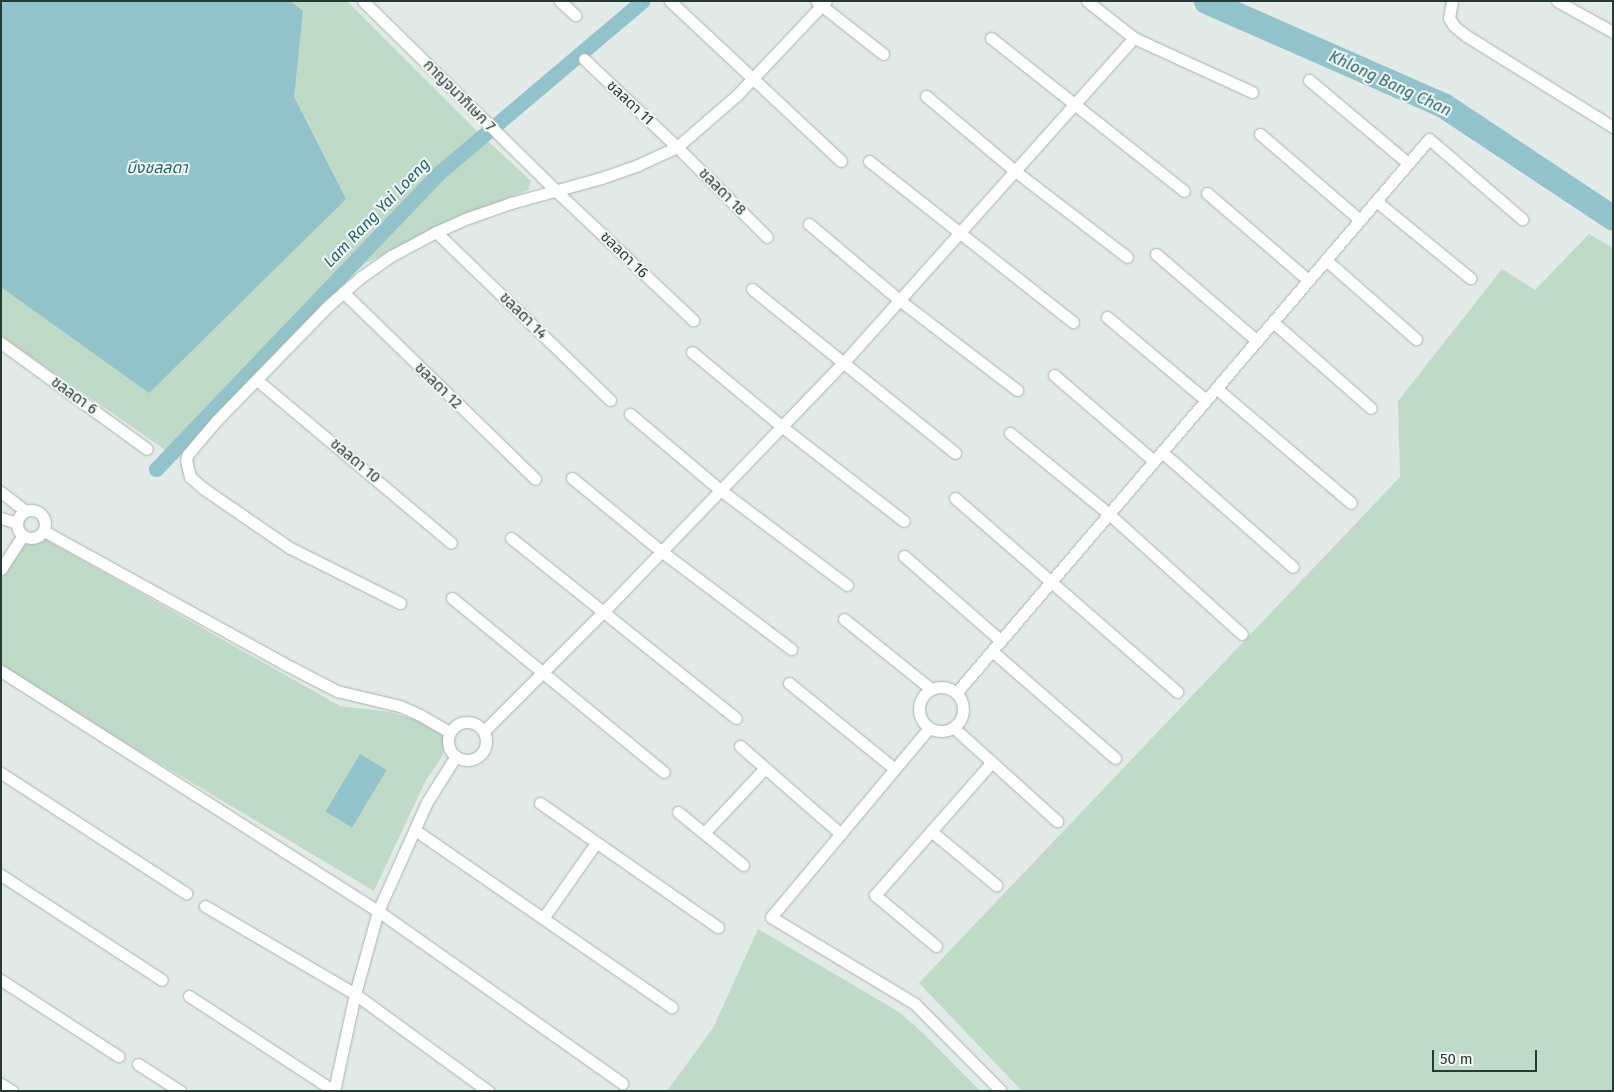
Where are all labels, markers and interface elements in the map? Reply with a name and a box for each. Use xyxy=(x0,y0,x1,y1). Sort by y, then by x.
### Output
water label: Khlong Bang Chan xyxy=(1326,47,1454,121)
street label: กาญจนาภิเษก 7 xyxy=(419,56,499,136)
street label: ชลลดา 11 xyxy=(603,77,657,129)
water label: Lam Rang Yai Loeng xyxy=(320,154,434,272)
water label: บึงชลลดา xyxy=(126,158,188,178)
street label: ชลลดา 18 xyxy=(695,165,749,219)
street label: ชลลดา 16 xyxy=(596,228,652,282)
street label: ชลลดา 14 xyxy=(495,289,551,343)
street label: ชลลดา 12 xyxy=(411,359,465,413)
street label: ชลลดา 6 xyxy=(47,373,101,419)
street label: ชลลดา 10 xyxy=(326,435,384,487)
scale bar xyxy=(1434,1040,1539,1072)
text: 50 m xyxy=(1440,1050,1473,1068)

